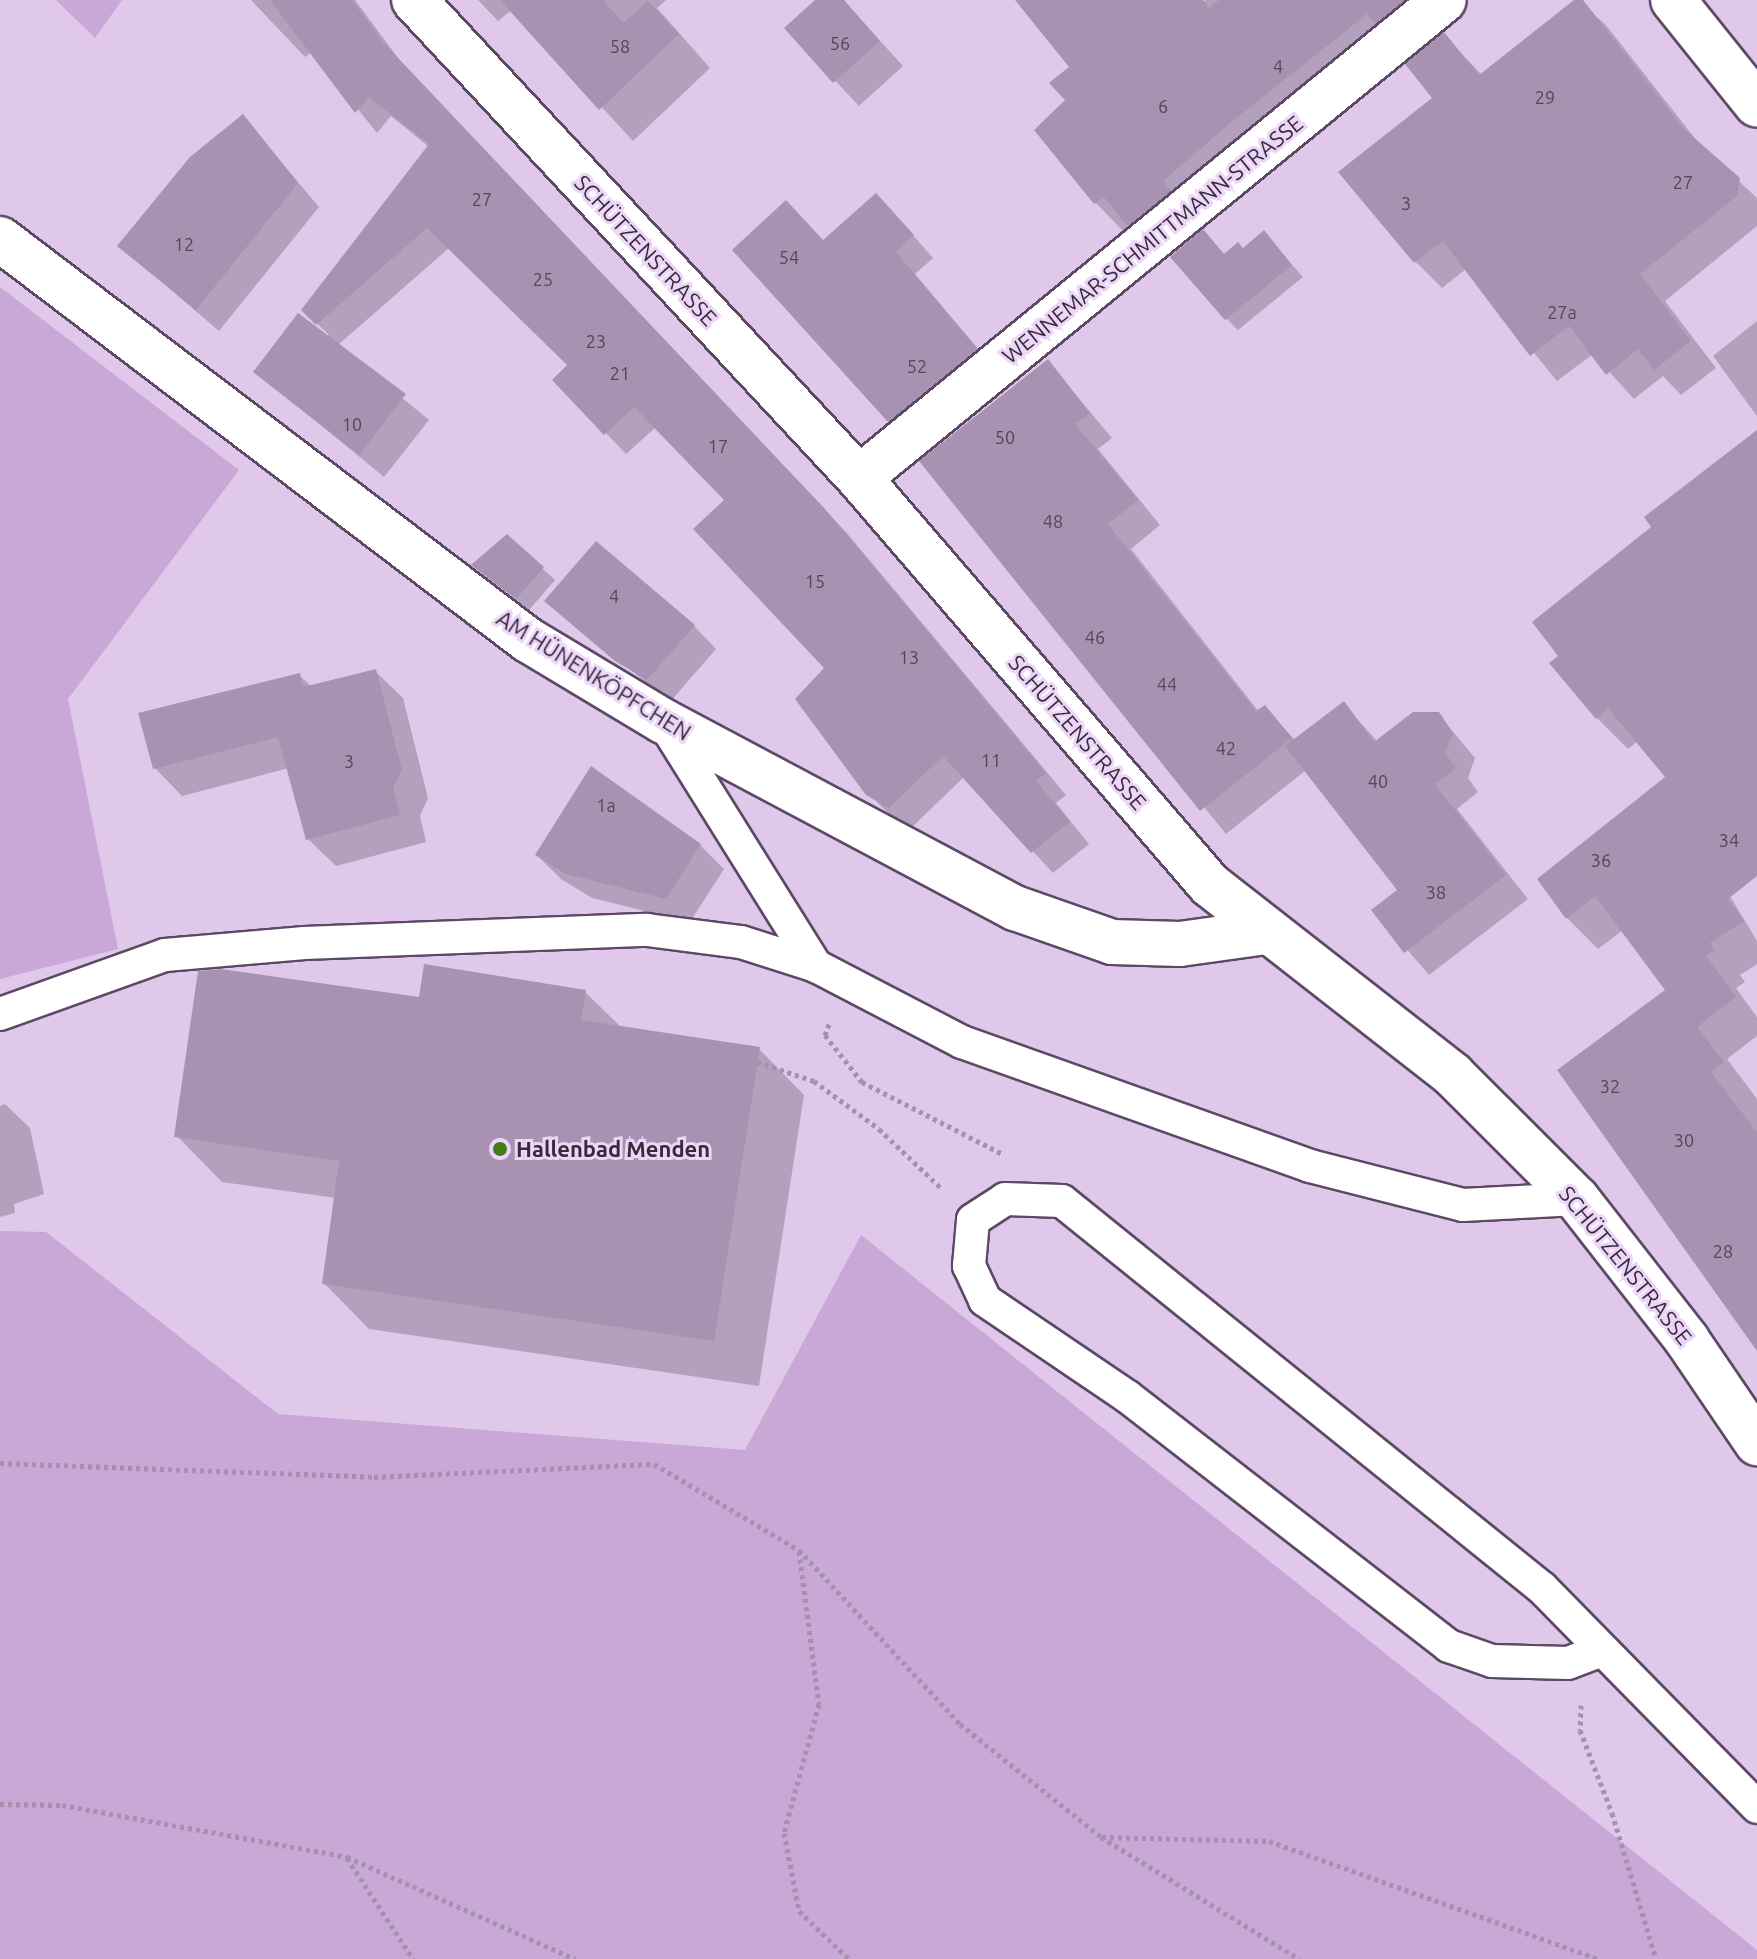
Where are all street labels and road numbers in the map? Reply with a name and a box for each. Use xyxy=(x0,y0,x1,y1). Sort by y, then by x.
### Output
street label: WENNEMAR-SCHMITTMANN-STRASSE xyxy=(996,109,1308,369)
street label: SCHÜTZENSTRASSE xyxy=(569,169,723,331)
street label: AM HÜNENKÖPFCHEN xyxy=(492,604,696,746)
street label: SCHÜTZENSTRASSE xyxy=(1004,649,1152,815)
street label: SCHÜTZENSTRASSE xyxy=(1554,1180,1698,1350)

